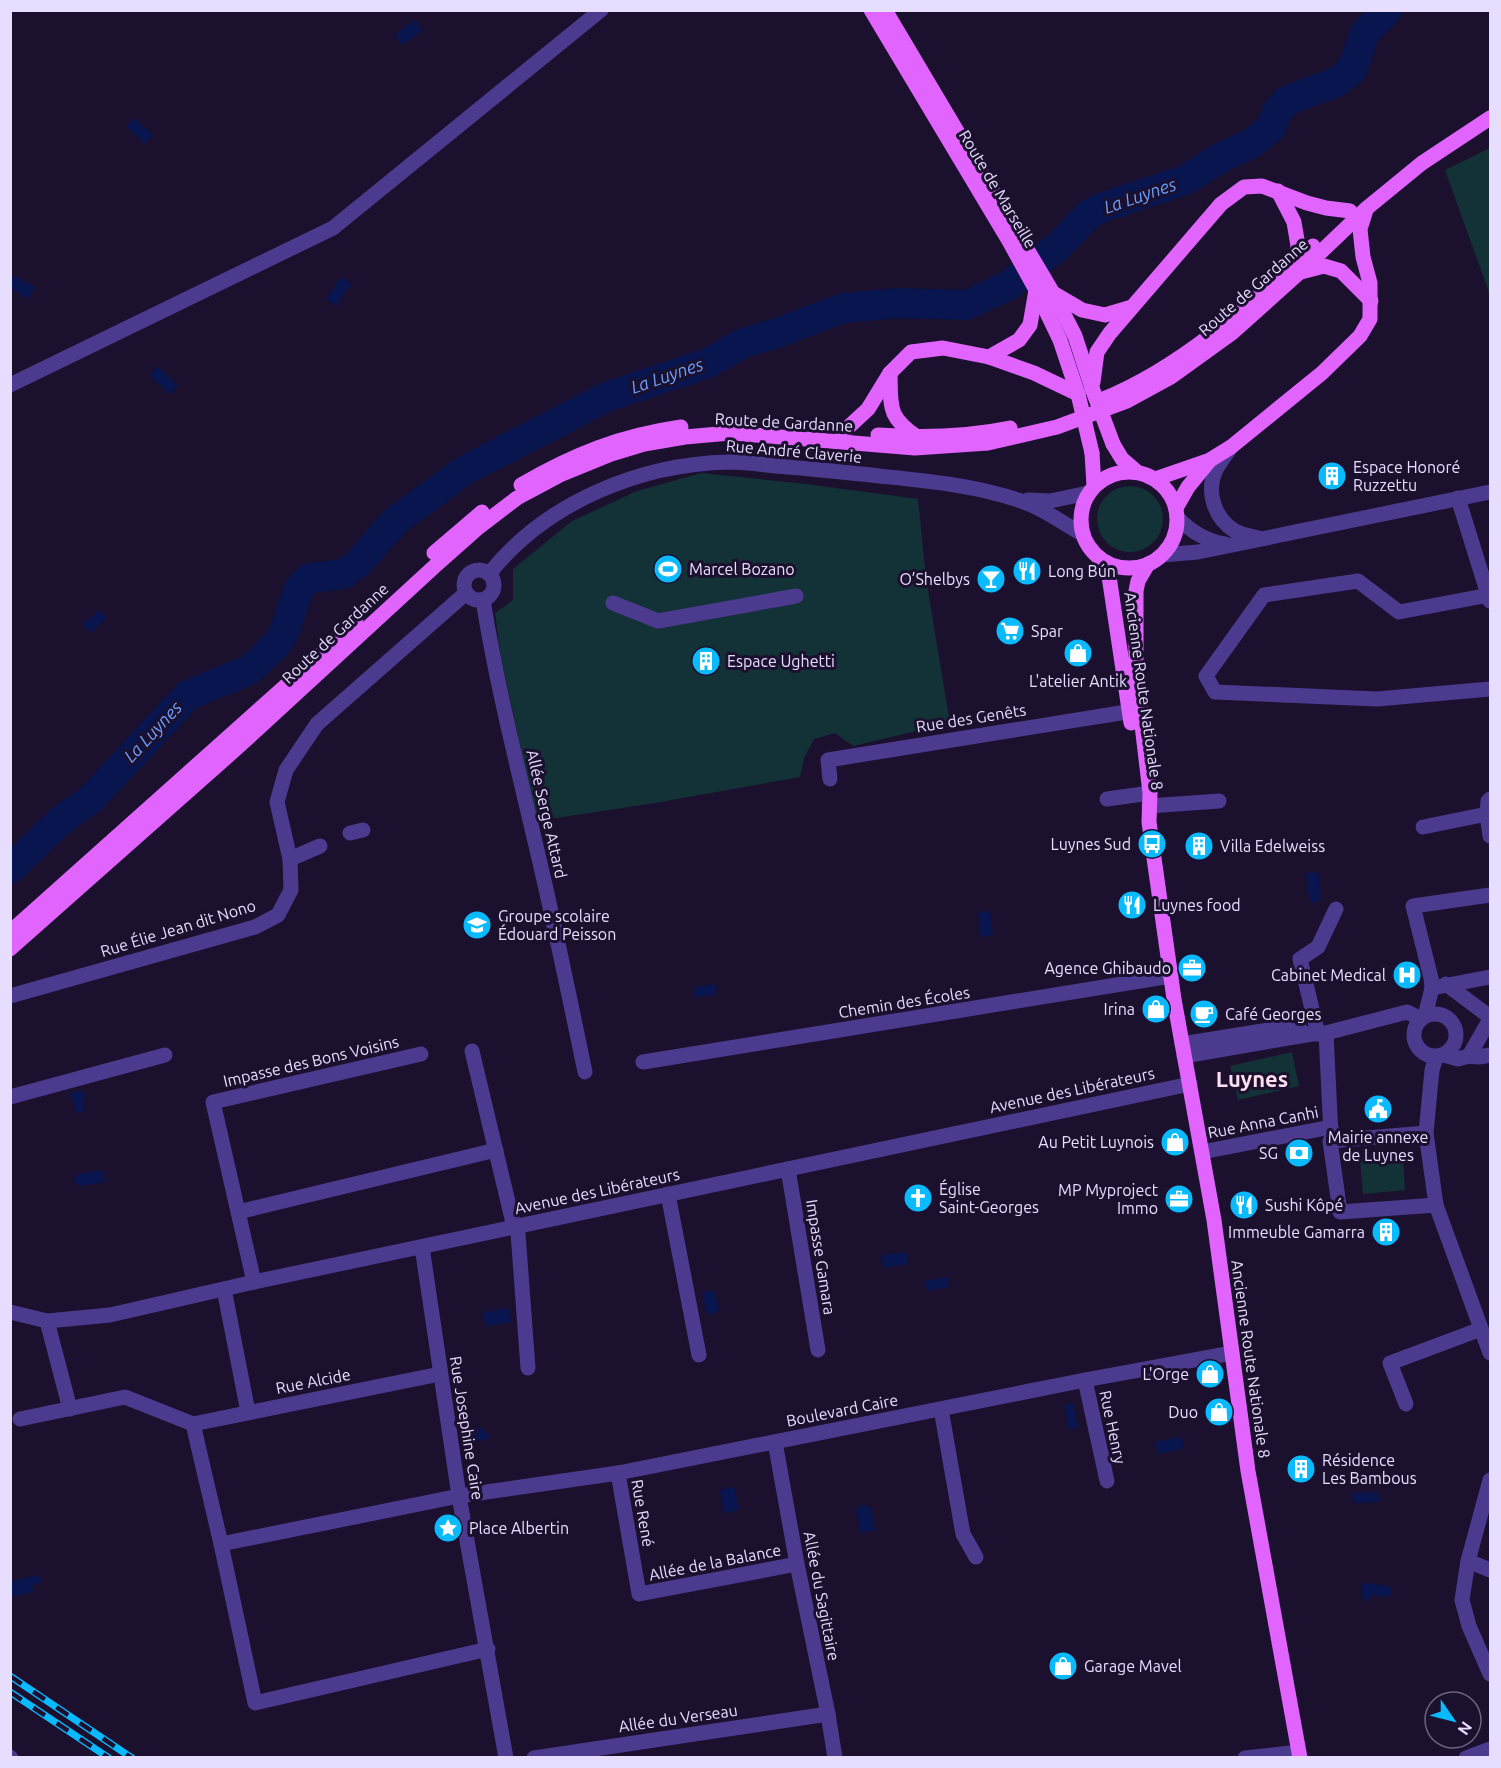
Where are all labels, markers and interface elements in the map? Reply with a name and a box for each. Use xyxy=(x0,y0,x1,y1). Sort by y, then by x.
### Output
street label: Route de Marseille xyxy=(956,127,1040,251)
water label: La Luynes xyxy=(1101,173,1179,217)
street label: Route de Gardanne xyxy=(1195,235,1311,339)
water label: La Luynes xyxy=(628,353,706,397)
street label: Route de Gardanne xyxy=(714,409,854,435)
street label: Rue André Claverie xyxy=(725,436,863,466)
place label: Espace Honoré Ruzzettu xyxy=(1353,458,1460,494)
building icon: Espace Honoré Ruzzettu xyxy=(1316,460,1348,492)
sports icon: Marcel Bozano xyxy=(652,553,684,585)
restaurant icon: Long Bún xyxy=(1011,555,1043,587)
place label: Marcel Bozano xyxy=(689,560,795,578)
place label: Long Bún xyxy=(1048,562,1116,580)
bar icon: O’Shelbys xyxy=(975,563,1007,595)
place label: O’Shelbys xyxy=(899,570,970,588)
street label: Route de Gardanne xyxy=(278,579,392,687)
street label: Ancienne Route Nationale 8 xyxy=(1121,591,1167,791)
supermarket icon: Spar xyxy=(994,615,1026,647)
place label: Spar xyxy=(1031,622,1063,640)
shop icon: L'atelier Antik xyxy=(1062,637,1094,669)
building icon: Espace Ughetti xyxy=(690,645,722,677)
place label: Espace Ughetti xyxy=(727,652,835,670)
place label: L'atelier Antik xyxy=(1029,672,1127,690)
water label: La Luynes xyxy=(119,697,186,766)
street label: Rue des Genêts xyxy=(915,700,1027,736)
street label: Allée Serge Attard xyxy=(523,748,571,880)
bus stop icon: Luynes Sud xyxy=(1136,828,1168,860)
building icon: Villa Edelweiss xyxy=(1183,830,1215,862)
place label: Luynes Sud xyxy=(1051,835,1131,853)
place label: Villa Edelweiss xyxy=(1220,837,1325,855)
restaurant icon: Luynes food xyxy=(1116,889,1148,921)
street label: Rue Élie Jean dit Nono xyxy=(98,894,258,960)
place label: Luynes food xyxy=(1153,896,1241,914)
place label: Groupe scolaire Édouard Peisson xyxy=(498,907,616,943)
school or university icon: Groupe scolaire Édouard Peisson xyxy=(461,909,493,941)
office icon: Agence Ghibaudo xyxy=(1176,952,1208,984)
place label: Agence Ghibaudo xyxy=(1044,959,1171,977)
hospital icon: Cabinet Medical xyxy=(1391,959,1423,991)
place label: Cabinet Medical xyxy=(1271,966,1386,984)
street label: Chemin des Écoles xyxy=(837,981,971,1021)
shop icon: Irina xyxy=(1140,993,1172,1025)
cafe icon: Café Georges xyxy=(1188,998,1220,1030)
place label: Irina xyxy=(1104,1000,1135,1018)
place label: Café Georges xyxy=(1225,1005,1322,1023)
street label: Impasse des Bons Voisins xyxy=(221,1032,401,1090)
street label: Avenue des Libérateurs xyxy=(988,1064,1156,1116)
district label: Luynes xyxy=(1216,1066,1288,1091)
public building icon: Mairie annexe de Luynes xyxy=(1362,1093,1394,1125)
street label: Rue Anna Canhi xyxy=(1206,1102,1320,1142)
shop icon: Au Petit Luynois xyxy=(1159,1126,1191,1158)
place label: Mairie annexe de Luynes xyxy=(1328,1128,1428,1164)
place label: Au Petit Luynois xyxy=(1038,1133,1154,1151)
bank icon: SG xyxy=(1283,1137,1315,1169)
place label: SG xyxy=(1259,1144,1278,1162)
street label: Avenue des Libérateurs xyxy=(513,1165,681,1217)
place label: Église Saint-Georges xyxy=(939,1178,1039,1216)
place label: MP Myproject Immo xyxy=(1058,1181,1159,1217)
church icon: Église Saint-Georges xyxy=(902,1182,934,1214)
office icon: MP Myproject Immo xyxy=(1163,1183,1195,1215)
restaurant icon: Sushi Kôpé xyxy=(1228,1189,1260,1221)
place label: Sushi Kôpé xyxy=(1265,1196,1343,1214)
street label: Impasse Gamara xyxy=(803,1198,839,1316)
building icon: Immeuble Gamarra xyxy=(1370,1216,1402,1248)
place label: Immeuble Gamarra xyxy=(1228,1223,1365,1241)
street label: Ancienne Route Nationale 8 xyxy=(1228,1259,1274,1459)
street label: Rue Josephine Caire xyxy=(447,1355,487,1501)
shop icon: L'Orge xyxy=(1194,1358,1226,1390)
street label: Rue Alcide xyxy=(274,1365,352,1397)
place label: L'Orge xyxy=(1142,1365,1189,1383)
street label: Rue Henry xyxy=(1096,1389,1130,1466)
street label: Boulevard Caire xyxy=(785,1390,899,1430)
shop icon: Duo xyxy=(1203,1396,1235,1428)
place label: Duo xyxy=(1168,1403,1198,1421)
place label: Résidence Les Bambous xyxy=(1322,1451,1417,1487)
building icon: Résidence Les Bambous xyxy=(1285,1453,1317,1485)
street label: Rue René xyxy=(628,1478,658,1548)
place icon: Place Albertin xyxy=(432,1512,464,1544)
place label: Place Albertin xyxy=(469,1519,569,1537)
street label: Allée du Sagittaire xyxy=(801,1530,843,1662)
street label: Allée de la Balance xyxy=(647,1540,783,1584)
shop icon: Garage Mavel xyxy=(1047,1650,1079,1682)
place label: Garage Mavel xyxy=(1084,1657,1182,1675)
north arrow xyxy=(1423,1690,1483,1750)
street label: Allée du Verseau xyxy=(617,1701,739,1735)
text: N xyxy=(1454,1719,1476,1739)

